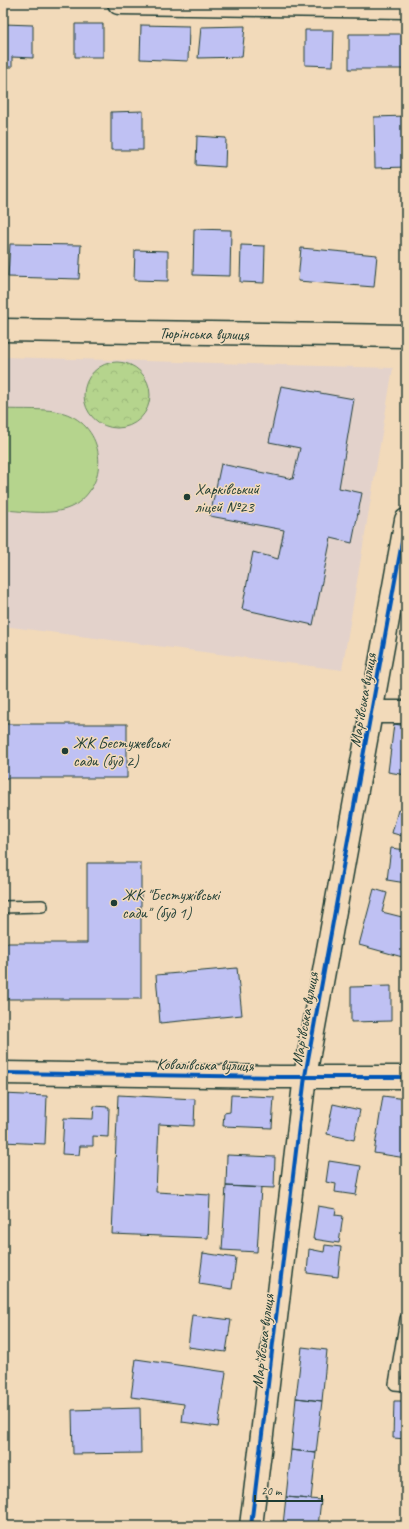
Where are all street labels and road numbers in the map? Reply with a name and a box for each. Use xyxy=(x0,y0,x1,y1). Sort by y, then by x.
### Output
street label: Тюрінська вулиця xyxy=(159,323,250,345)
street label: Мар'ївська вулиця xyxy=(345,651,381,749)
street label: Мар'ївська вулиця xyxy=(287,970,323,1068)
street label: Ковалівська вулиця xyxy=(156,1054,255,1076)
street label: Мар'ївська вулиця xyxy=(247,1292,279,1389)

